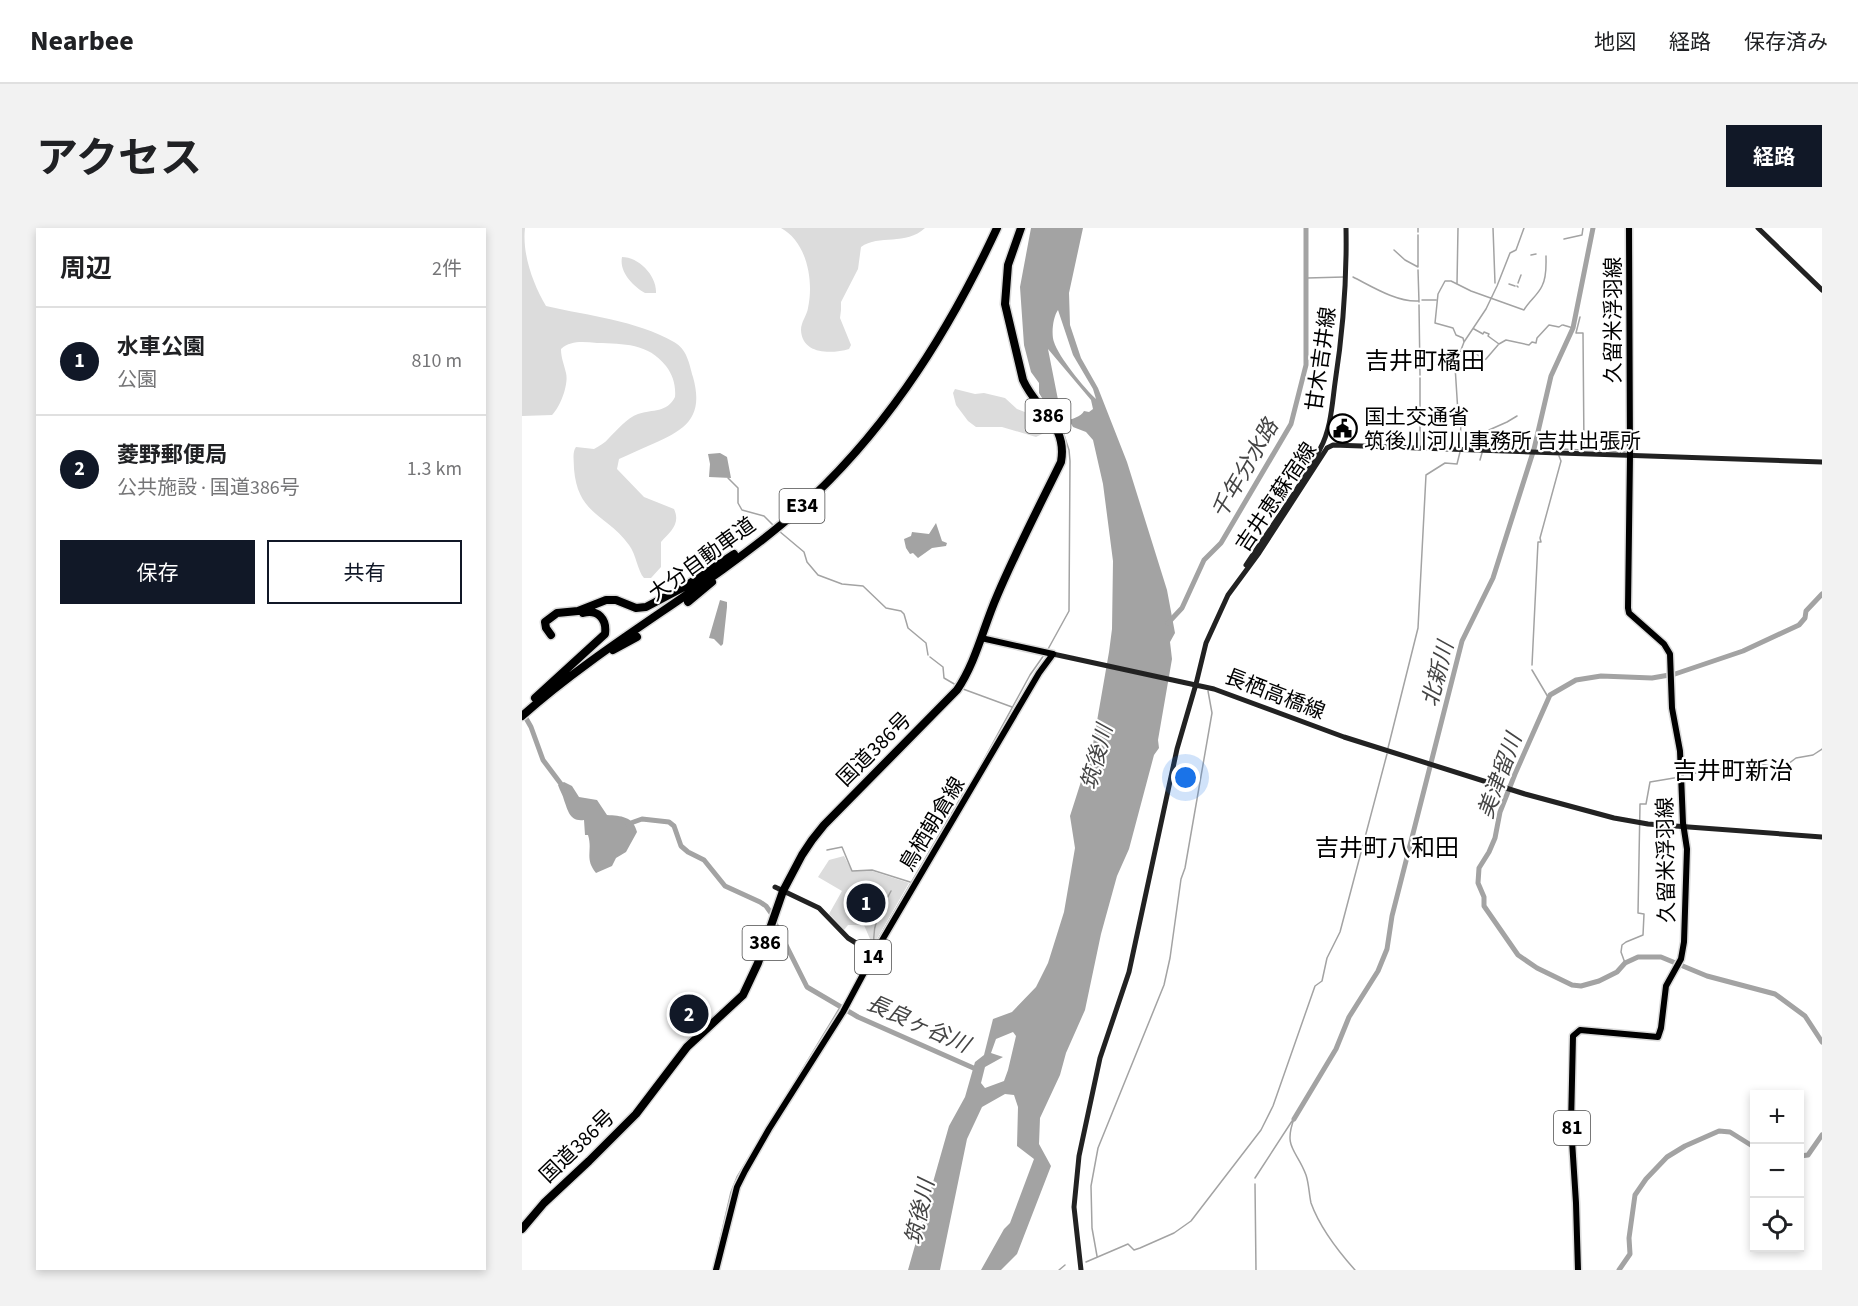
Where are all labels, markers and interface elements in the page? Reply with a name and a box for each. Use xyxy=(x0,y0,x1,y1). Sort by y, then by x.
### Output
text: Nearbee xyxy=(30,21,134,61)
text: 地図 xyxy=(1594,27,1636,57)
text: 経路 xyxy=(1669,27,1711,57)
text: 保存済み xyxy=(1744,27,1828,57)
button: 経路 xyxy=(1726,125,1822,187)
text: アクセス xyxy=(36,129,202,189)
text: 周辺 xyxy=(60,250,112,287)
text: 2件 xyxy=(432,255,462,283)
street label: 久留米浮羽線 xyxy=(1598,257,1628,383)
street label: 甘木吉井線 xyxy=(1299,305,1343,413)
text: 水車公園 xyxy=(117,331,205,363)
district label: 吉井町橘田 xyxy=(1365,344,1485,379)
text: 1 xyxy=(74,347,85,375)
text: 810 m xyxy=(412,347,462,375)
text: 公園 xyxy=(117,366,157,394)
road number: 386 xyxy=(1026,399,1070,433)
place label: 国土交通省 筑後川河川事務所 吉井出張所 xyxy=(1364,402,1641,456)
water label: 千年分水路 xyxy=(1204,412,1287,525)
public building icon: 国土交通省 筑後川河川事務所 吉井出張所 xyxy=(1327,413,1359,445)
street label: 吉井恵蘇宿線 xyxy=(1228,436,1324,558)
text: 菱野郵便局 xyxy=(117,439,227,471)
text: 2 xyxy=(74,455,85,483)
text: 1.3 km xyxy=(407,455,462,483)
text: 公共施設 · 国道386号 xyxy=(117,474,300,502)
road number: E34 xyxy=(780,489,824,523)
street label: 大分自動車道 xyxy=(642,510,762,608)
button: 保存 xyxy=(60,540,255,604)
button: 共有 xyxy=(267,540,462,604)
water label: 北新川 xyxy=(1414,636,1463,710)
street label: 長栖高橋線 xyxy=(1221,661,1329,727)
street label: 国道386号 xyxy=(830,705,918,793)
water label: 筑後川 xyxy=(1073,719,1122,793)
water label: 美津留川 xyxy=(1470,727,1531,823)
district label: 吉井町新治 xyxy=(1673,754,1793,789)
your location xyxy=(1171,763,1200,792)
street label: 鳥栖朝倉線 xyxy=(892,771,972,877)
street label: 久留米浮羽線 xyxy=(1650,797,1682,923)
district label: 吉井町八和田 xyxy=(1315,831,1459,866)
pin: 1 xyxy=(846,880,886,926)
road number: 386 xyxy=(742,926,788,960)
road number: 14 xyxy=(855,940,891,974)
water label: 長良ヶ谷川 xyxy=(861,987,977,1062)
pin: 2 xyxy=(670,992,708,1036)
map controls xyxy=(1750,1090,1804,1252)
button: + xyxy=(1750,1090,1804,1144)
street label: 国道386号 xyxy=(533,1102,621,1190)
road number: 81 xyxy=(1554,1111,1590,1145)
button: − xyxy=(1750,1144,1804,1198)
water label: 筑後川 xyxy=(897,1174,943,1248)
button: locate xyxy=(1750,1198,1804,1252)

